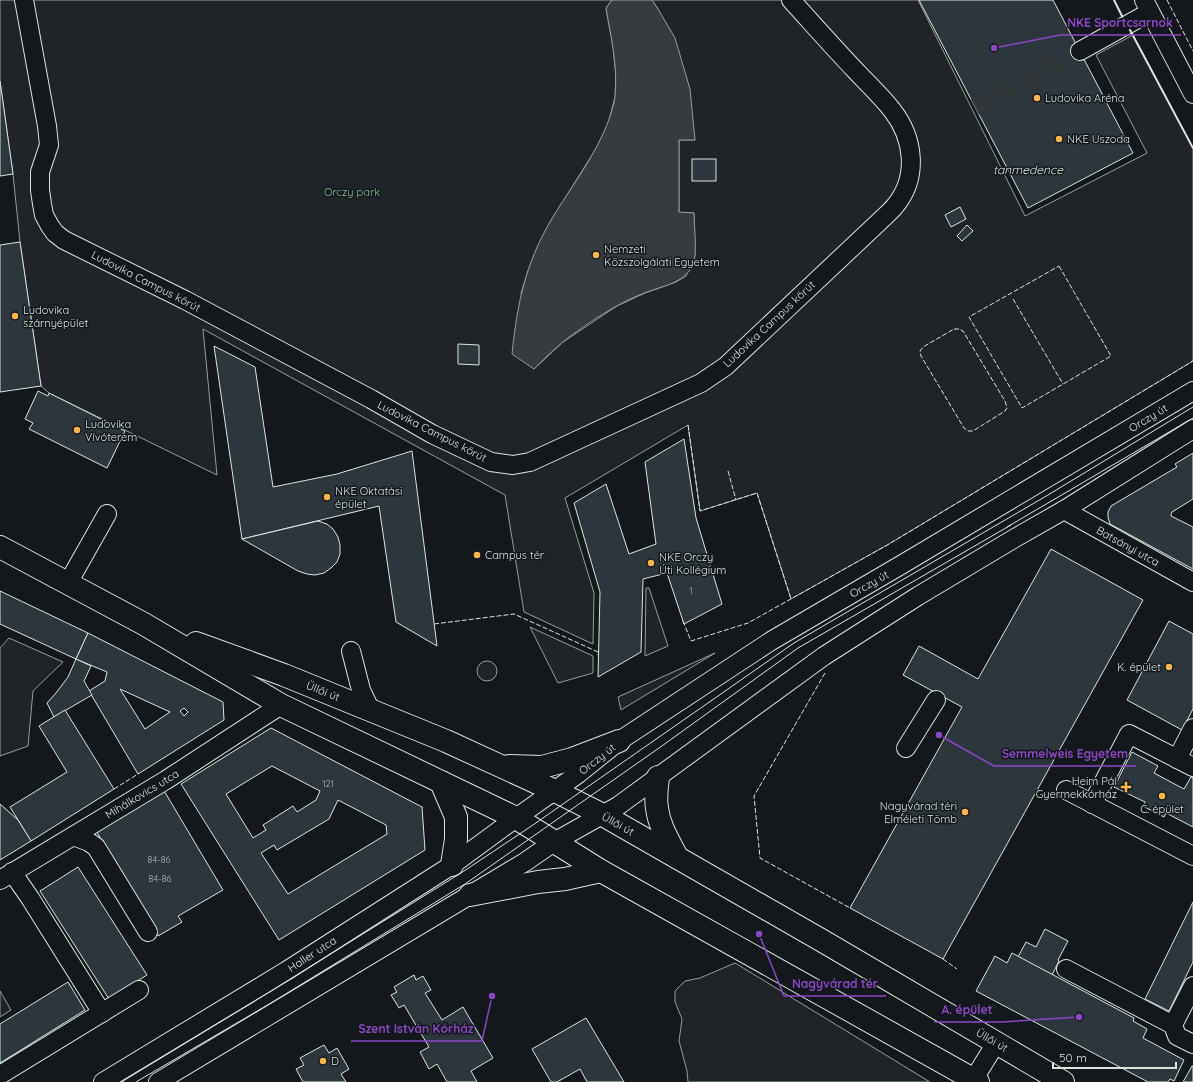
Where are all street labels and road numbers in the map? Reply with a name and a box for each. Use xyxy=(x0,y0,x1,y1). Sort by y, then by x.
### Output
street label: Ludovika Campus körút xyxy=(89,247,203,315)
street label: Ludovika Campus körút xyxy=(720,278,818,370)
street label: Ludovika Campus körút xyxy=(375,397,489,465)
street label: Orczy út xyxy=(1126,401,1170,435)
street label: Batsányi utca xyxy=(1094,523,1162,569)
street label: Orczy út xyxy=(847,567,891,601)
street label: Üllői út xyxy=(304,678,342,704)
street label: Orczy út xyxy=(576,740,618,778)
street label: Mihálkovics utca xyxy=(103,767,181,821)
street label: Üllői út xyxy=(599,809,637,839)
street label: Haller utca xyxy=(285,933,339,975)
street label: Üllői út xyxy=(973,1025,1011,1055)

